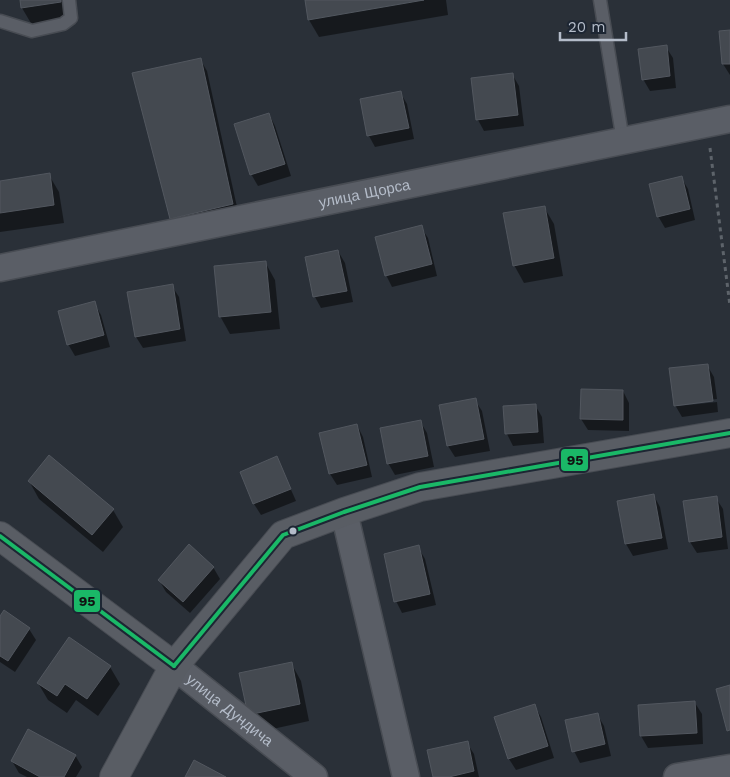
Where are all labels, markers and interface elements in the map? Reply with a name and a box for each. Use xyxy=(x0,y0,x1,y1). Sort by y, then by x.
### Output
scale bar xyxy=(560,10,626,42)
text: 20 m xyxy=(568,18,606,36)
street label: улица Щорса xyxy=(317,175,412,212)
line badge: 95 xyxy=(560,448,589,472)
text: 95 xyxy=(567,452,583,468)
unlabelled marker xyxy=(288,526,298,536)
line badge: 95 xyxy=(73,589,101,613)
text: 95 xyxy=(79,593,95,609)
street label: улица Дундича xyxy=(183,670,277,751)

